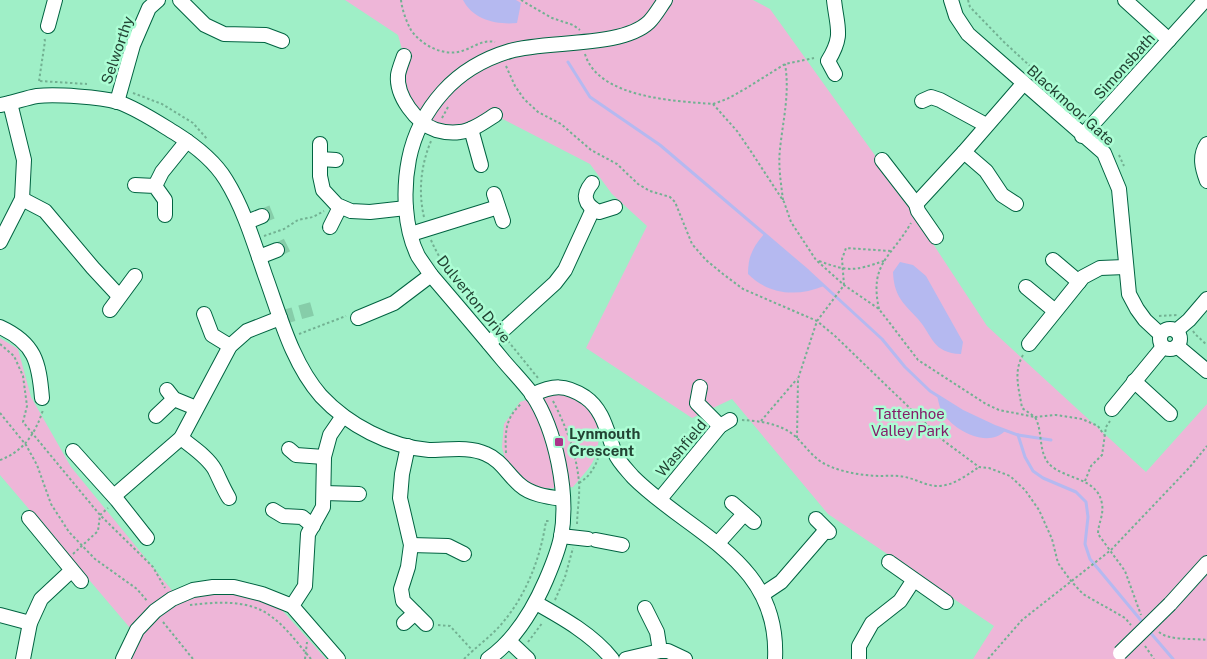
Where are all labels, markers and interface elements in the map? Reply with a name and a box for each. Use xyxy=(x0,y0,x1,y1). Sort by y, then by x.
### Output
street label: Selworthy xyxy=(97,14,137,86)
street label: Simonsbath xyxy=(1090,30,1158,102)
street label: Blackmoor Gate xyxy=(1024,61,1118,149)
street label: Dulverton Drive xyxy=(434,252,514,346)
park label: Tattenhoe Valley Park xyxy=(871,405,949,439)
street label: Washfield xyxy=(652,416,710,480)
place label: Lynmouth Crescent xyxy=(569,425,640,459)
marker: Lynmouth Crescent xyxy=(553,436,565,448)

